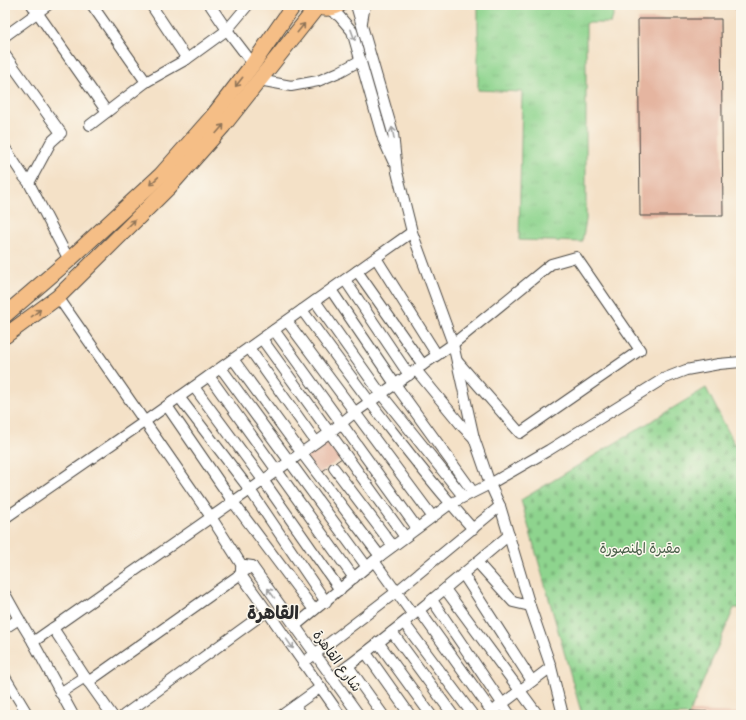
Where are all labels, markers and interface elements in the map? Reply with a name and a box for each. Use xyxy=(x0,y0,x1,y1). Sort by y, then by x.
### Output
one-way arrow xyxy=(296,22,305,33)
one-way arrow xyxy=(350,29,358,41)
one-way arrow xyxy=(235,77,243,88)
one-way arrow xyxy=(215,124,224,135)
one-way arrow xyxy=(388,127,396,140)
one-way arrow xyxy=(149,176,159,186)
one-way arrow xyxy=(126,219,136,229)
one-way arrow xyxy=(31,308,41,317)
park label: مقبرة المنصورة xyxy=(599,540,681,557)
one-way arrow xyxy=(267,587,275,598)
district label: القاهرة xyxy=(247,602,299,624)
street label: شارع القاهرة xyxy=(308,627,365,696)
one-way arrow xyxy=(286,638,294,649)

